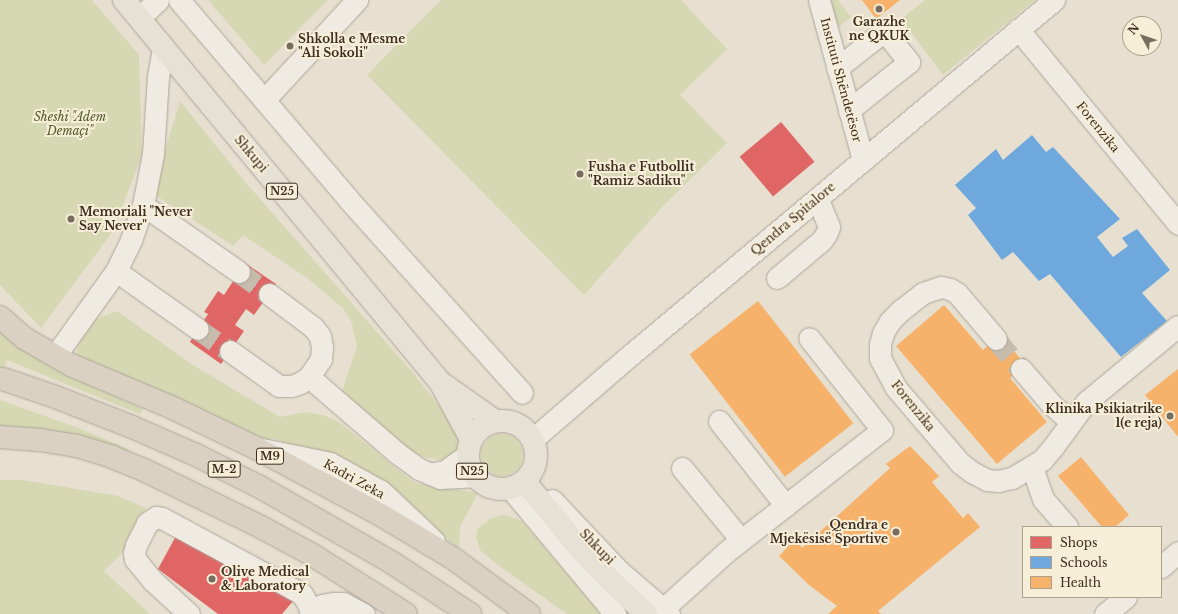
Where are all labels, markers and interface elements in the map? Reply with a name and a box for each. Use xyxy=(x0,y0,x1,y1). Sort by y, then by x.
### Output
marker: Garazhe ne QKUK xyxy=(874,4,884,14)
place label: Garazhe ne QKUK xyxy=(849,15,909,43)
street label: Instituti Shëndetësor xyxy=(817,16,865,144)
north arrow xyxy=(1122,16,1162,56)
text: N xyxy=(1125,20,1142,37)
place label: Shkolla e Mesme "Ali Sokoli" xyxy=(298,32,405,60)
marker: Shkolla e Mesme "Ali Sokoli" xyxy=(285,41,295,51)
street label: Forenzika xyxy=(1073,99,1123,155)
park label: Sheshi "Adem Demaçi" xyxy=(34,110,106,138)
street label: Shkupi xyxy=(231,133,271,175)
place label: Fusha e Futbollit "Ramiz Sadiku" xyxy=(588,160,694,188)
marker: Fusha e Futbollit "Ramiz Sadiku" xyxy=(575,169,585,179)
street label: Qendra Spitalore xyxy=(748,179,838,259)
road number: N25 xyxy=(265,182,299,200)
place label: Memoriali "Never Say Never" xyxy=(79,205,192,233)
marker: Memoriali "Never Say Never" xyxy=(66,214,76,224)
street label: Forenzika xyxy=(888,378,938,434)
place label: Klinika Psikiatrike 1(e reja) xyxy=(1045,402,1162,430)
marker: Klinika Psikiatrike 1(e reja) xyxy=(1165,411,1175,421)
road number: M9 xyxy=(255,447,285,465)
street label: Kadri Zeka xyxy=(321,456,387,502)
road number: M-2 xyxy=(207,460,241,478)
road number: N25 xyxy=(455,462,489,480)
place label: Qendra e Mjekësisë Sportive xyxy=(770,518,888,546)
street label: Shkupi xyxy=(577,526,617,568)
legend xyxy=(1022,526,1162,598)
marker: Qendra e Mjekësisë Sportive xyxy=(891,527,901,537)
text: Shops xyxy=(1060,535,1097,550)
text: Schools xyxy=(1060,555,1107,570)
place label: Olive Medical & Laboratory xyxy=(221,565,309,593)
marker: Olive Medical & Laboratory xyxy=(206,573,218,585)
text: Health xyxy=(1060,575,1101,590)

